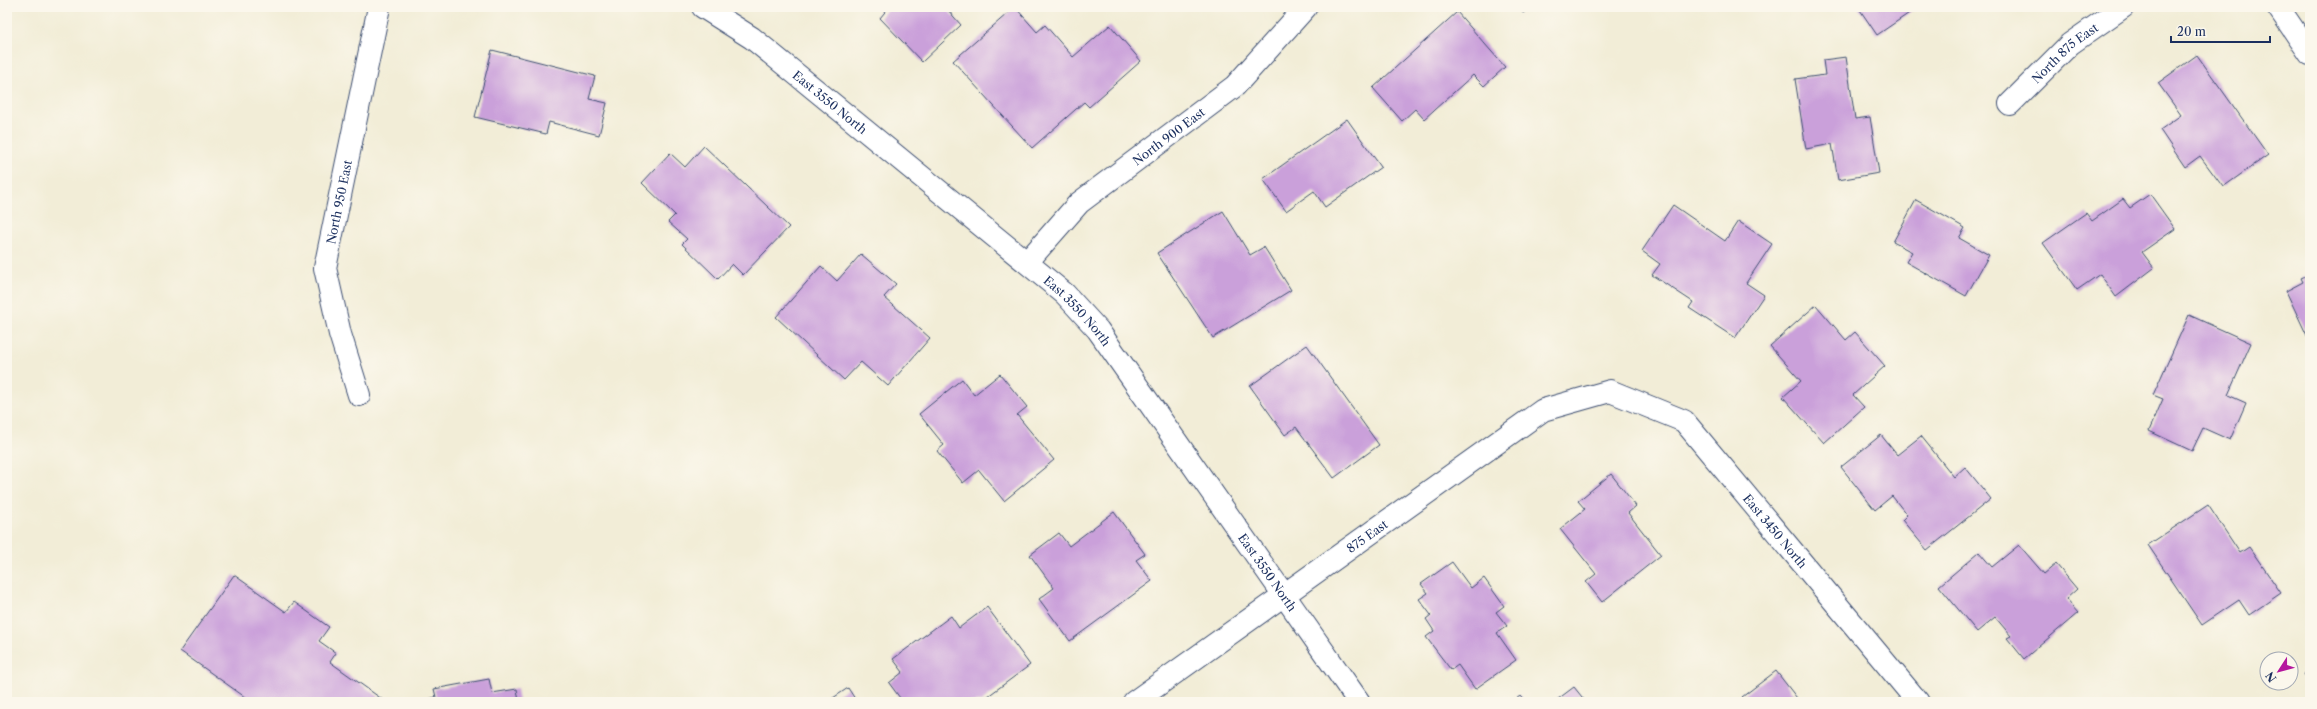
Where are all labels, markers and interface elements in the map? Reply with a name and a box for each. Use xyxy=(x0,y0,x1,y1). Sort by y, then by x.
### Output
scale bar xyxy=(2171,18,2270,44)
street label: North 875 East xyxy=(2028,19,2101,86)
text: 20 m xyxy=(2177,24,2206,39)
street label: East 3550 North xyxy=(790,67,871,137)
street label: North 900 East xyxy=(1129,104,1208,168)
street label: North 950 East xyxy=(323,158,355,245)
street label: East 3550 North xyxy=(1041,272,1115,349)
street label: East 3450 North xyxy=(1740,491,1811,571)
street label: 875 East xyxy=(1343,516,1391,556)
street label: East 3550 North xyxy=(1235,530,1301,614)
north arrow xyxy=(2259,651,2299,691)
text: N xyxy=(2262,669,2279,685)

